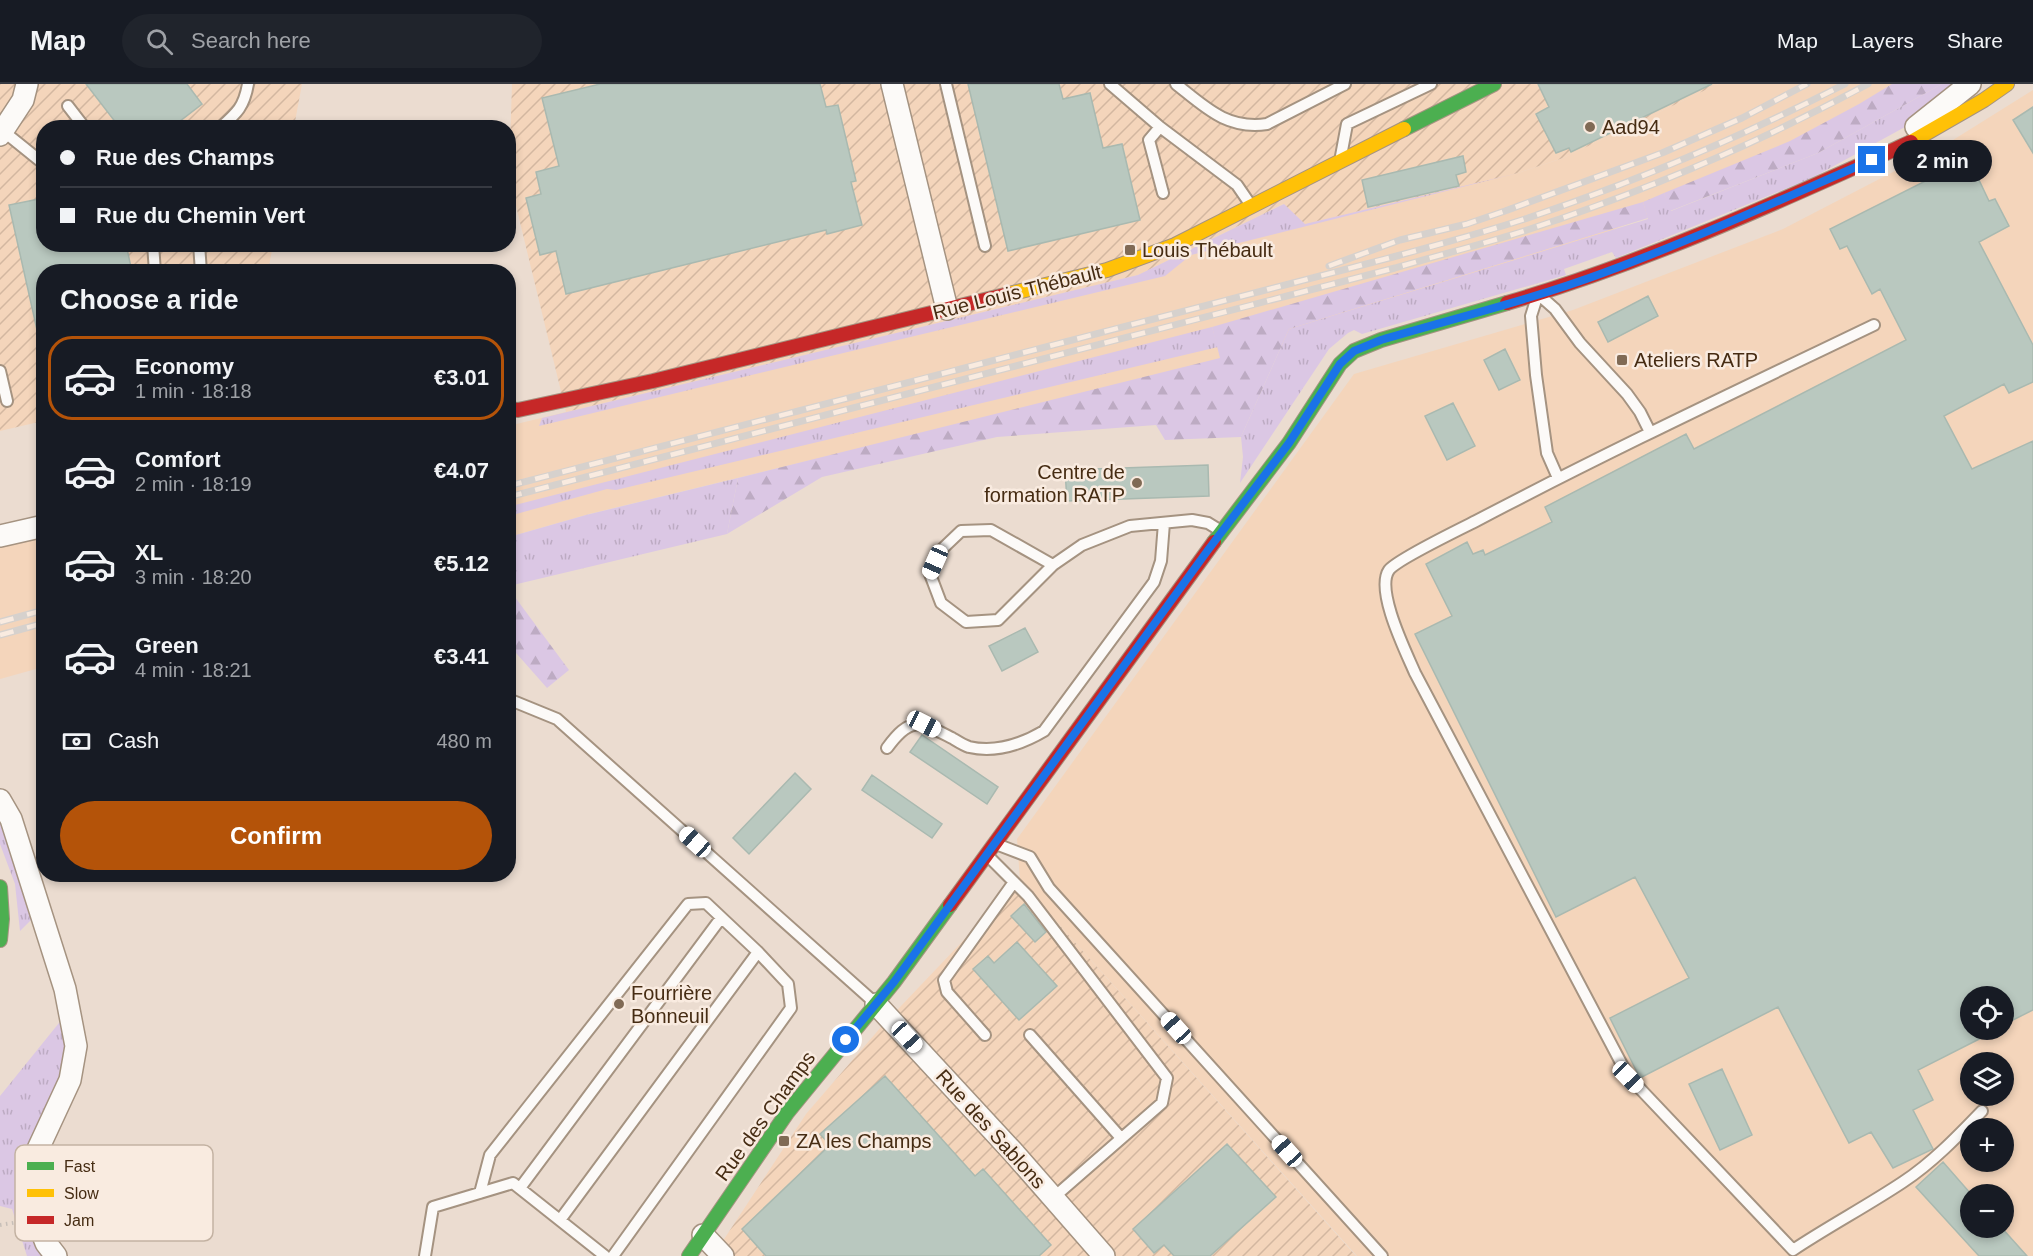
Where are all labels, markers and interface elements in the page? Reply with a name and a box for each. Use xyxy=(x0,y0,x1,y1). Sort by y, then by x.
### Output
search box xyxy=(122,14,542,68)
text: Map xyxy=(30,25,86,56)
icon: search xyxy=(143,25,176,58)
text: Search here xyxy=(191,28,311,53)
text: Map xyxy=(1777,29,1818,52)
text: Layers xyxy=(1851,29,1914,52)
text: Share xyxy=(1947,29,2003,52)
place label: Aad94 xyxy=(1602,116,1660,138)
marker: Aad94 xyxy=(1583,120,1597,134)
callout: 2 min xyxy=(1893,139,1992,181)
text: Rue des Champs xyxy=(96,145,275,170)
route end xyxy=(1858,146,1885,173)
text: 2 min xyxy=(1916,150,1969,172)
text: Rue du Chemin Vert xyxy=(96,203,305,228)
place label: Louis Thébault xyxy=(1142,239,1273,261)
marker: Louis Thébault xyxy=(1123,243,1137,257)
street label: Rue Louis Thébault xyxy=(930,260,1104,324)
text: Choose a ride xyxy=(60,285,239,315)
place label: Ateliers RATP xyxy=(1634,349,1758,371)
icon: car xyxy=(63,351,117,405)
marker: Ateliers RATP xyxy=(1615,353,1629,367)
text: Economy xyxy=(135,354,234,379)
text: €3.01 xyxy=(434,365,489,390)
text: 1 min · 18:18 xyxy=(135,380,252,402)
icon: car xyxy=(63,444,117,498)
text: Comfort xyxy=(135,447,221,472)
text: €4.07 xyxy=(434,458,489,483)
place label: Centre de formation RATP xyxy=(984,461,1125,506)
text: 2 min · 18:19 xyxy=(135,473,252,495)
marker: Centre de formation RATP xyxy=(1130,476,1144,490)
icon: car xyxy=(63,537,117,591)
text: XL xyxy=(135,540,163,565)
car xyxy=(919,542,951,582)
text: €5.12 xyxy=(434,551,489,576)
text: 3 min · 18:20 xyxy=(135,566,252,588)
icon: car xyxy=(63,630,117,684)
text: Green xyxy=(135,633,199,658)
text: €3.41 xyxy=(434,644,489,669)
text: 4 min · 18:21 xyxy=(135,659,252,681)
car xyxy=(904,708,944,740)
icon: cash xyxy=(60,725,93,758)
text: Cash xyxy=(108,728,159,753)
text: 480 m xyxy=(436,730,492,752)
button: Confirm xyxy=(60,801,492,870)
car xyxy=(676,823,714,861)
place label: Fourrière Bonneuil xyxy=(631,982,712,1027)
map controls xyxy=(1960,986,2014,1238)
button: locate xyxy=(1960,986,2014,1040)
marker: Fourrière Bonneuil xyxy=(612,997,626,1011)
car xyxy=(1157,1009,1195,1047)
car xyxy=(888,1018,926,1056)
route start xyxy=(832,1026,859,1053)
street label: Rue des Champs xyxy=(711,1047,819,1185)
button: layers xyxy=(1960,1052,2014,1106)
car xyxy=(1609,1058,1647,1096)
street label: Rue des Sablons xyxy=(932,1065,1050,1193)
button: + xyxy=(1960,1118,2014,1172)
place label: ZA les Champs xyxy=(796,1130,932,1152)
car xyxy=(1268,1132,1306,1170)
marker: ZA les Champs xyxy=(777,1134,791,1148)
legend xyxy=(15,1145,213,1241)
text: Fast xyxy=(64,1158,96,1175)
button: − xyxy=(1960,1184,2014,1238)
text: Slow xyxy=(64,1185,99,1202)
text: Jam xyxy=(64,1212,94,1229)

